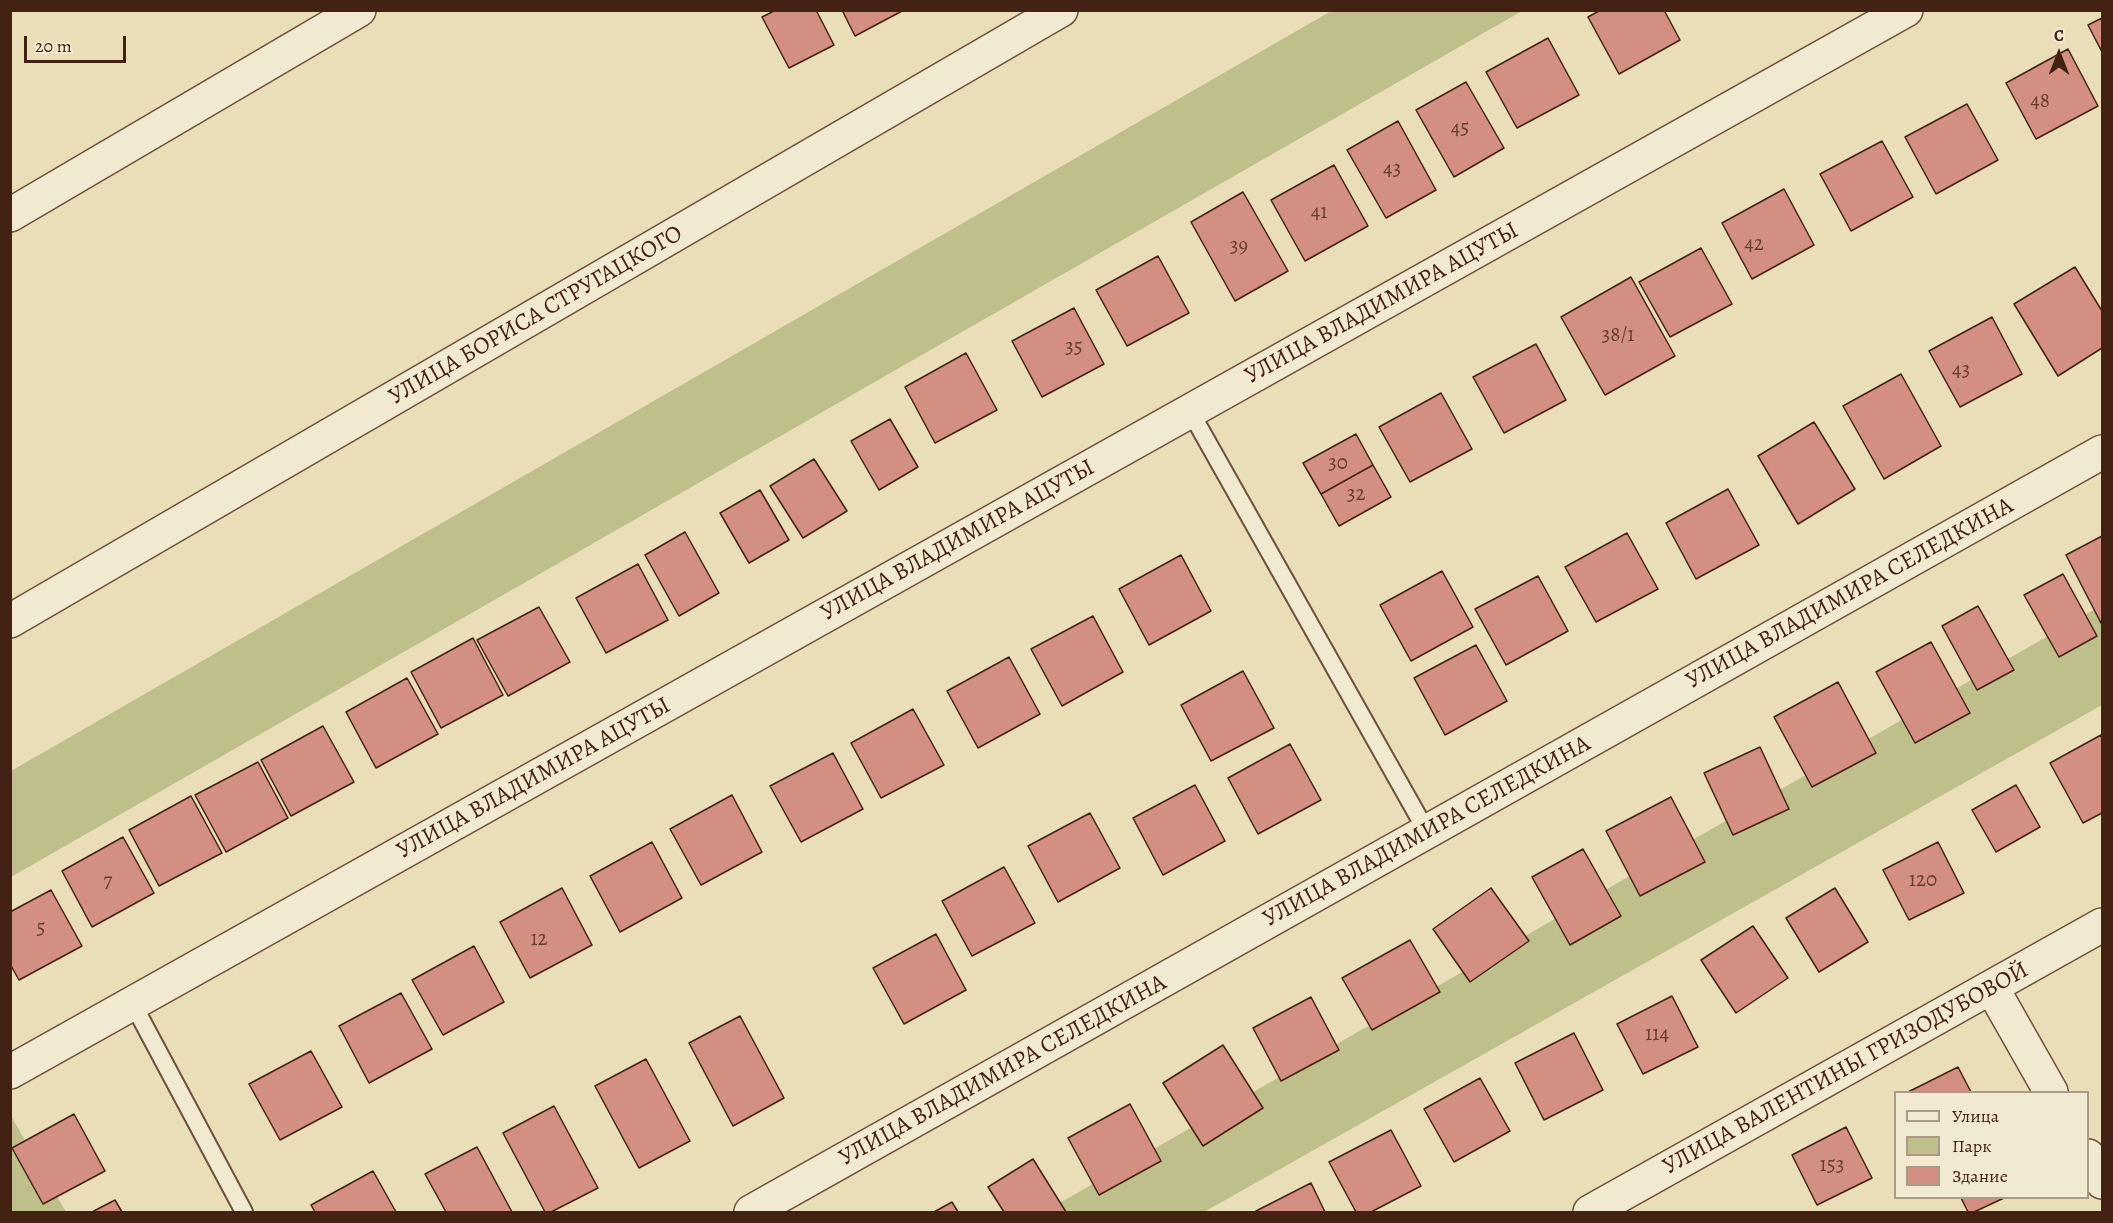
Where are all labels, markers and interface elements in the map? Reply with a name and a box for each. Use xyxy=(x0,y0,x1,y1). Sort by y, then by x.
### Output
scale bar xyxy=(27,24,129,62)
north arrow xyxy=(2029,24,2089,84)
text: С xyxy=(2054,25,2064,47)
text: 20 m xyxy=(35,34,72,58)
house number: 48 xyxy=(2030,89,2050,115)
house number: 45 xyxy=(1451,116,1469,142)
house number: 43 xyxy=(1383,157,1401,183)
house number: 41 xyxy=(1311,200,1327,226)
street label: УЛИЦА ВЛАДИМИРА АЦУТЫ xyxy=(1240,217,1524,391)
street label: УЛИЦА БОРИСА СТРУГАЦКОГО xyxy=(384,220,688,412)
house number: 42 xyxy=(1744,232,1764,258)
house number: 39 xyxy=(1230,234,1248,260)
house number: 38/1 xyxy=(1601,323,1635,349)
house number: 35 xyxy=(1065,335,1083,361)
house number: 43 xyxy=(1952,358,1970,384)
house number: 30 xyxy=(1328,451,1348,477)
street label: УЛИЦА ВЛАДИМИРА АЦУТЫ xyxy=(816,454,1100,628)
house number: 32 xyxy=(1347,482,1365,508)
street label: УЛИЦА ВЛАДИМИРА СЕЛЕДКИНА xyxy=(1681,492,2019,696)
street label: УЛИЦА ВЛАДИМИРА АЦУТЫ xyxy=(392,692,676,866)
street label: УЛИЦА ВЛАДИМИРА СЕЛЕДКИНА xyxy=(1258,730,1596,934)
house number: 120 xyxy=(1909,868,1937,894)
house number: 7 xyxy=(104,869,112,895)
house number: 5 xyxy=(36,916,46,942)
house number: 12 xyxy=(530,927,548,953)
street label: УЛИЦА ВАЛЕНТИНЫ ГРИЗОДУБОВОЙ xyxy=(1658,956,2034,1182)
street label: УЛИЦА ВЛАДИМИРА СЕЛЕДКИНА xyxy=(834,969,1172,1173)
house number: 114 xyxy=(1645,1022,1669,1048)
legend xyxy=(1894,1091,2089,1199)
text: Улица xyxy=(1952,1104,1999,1128)
text: Парк xyxy=(1952,1134,1992,1158)
house number: 153 xyxy=(1820,1153,1844,1179)
text: Здание xyxy=(1952,1164,2008,1188)

